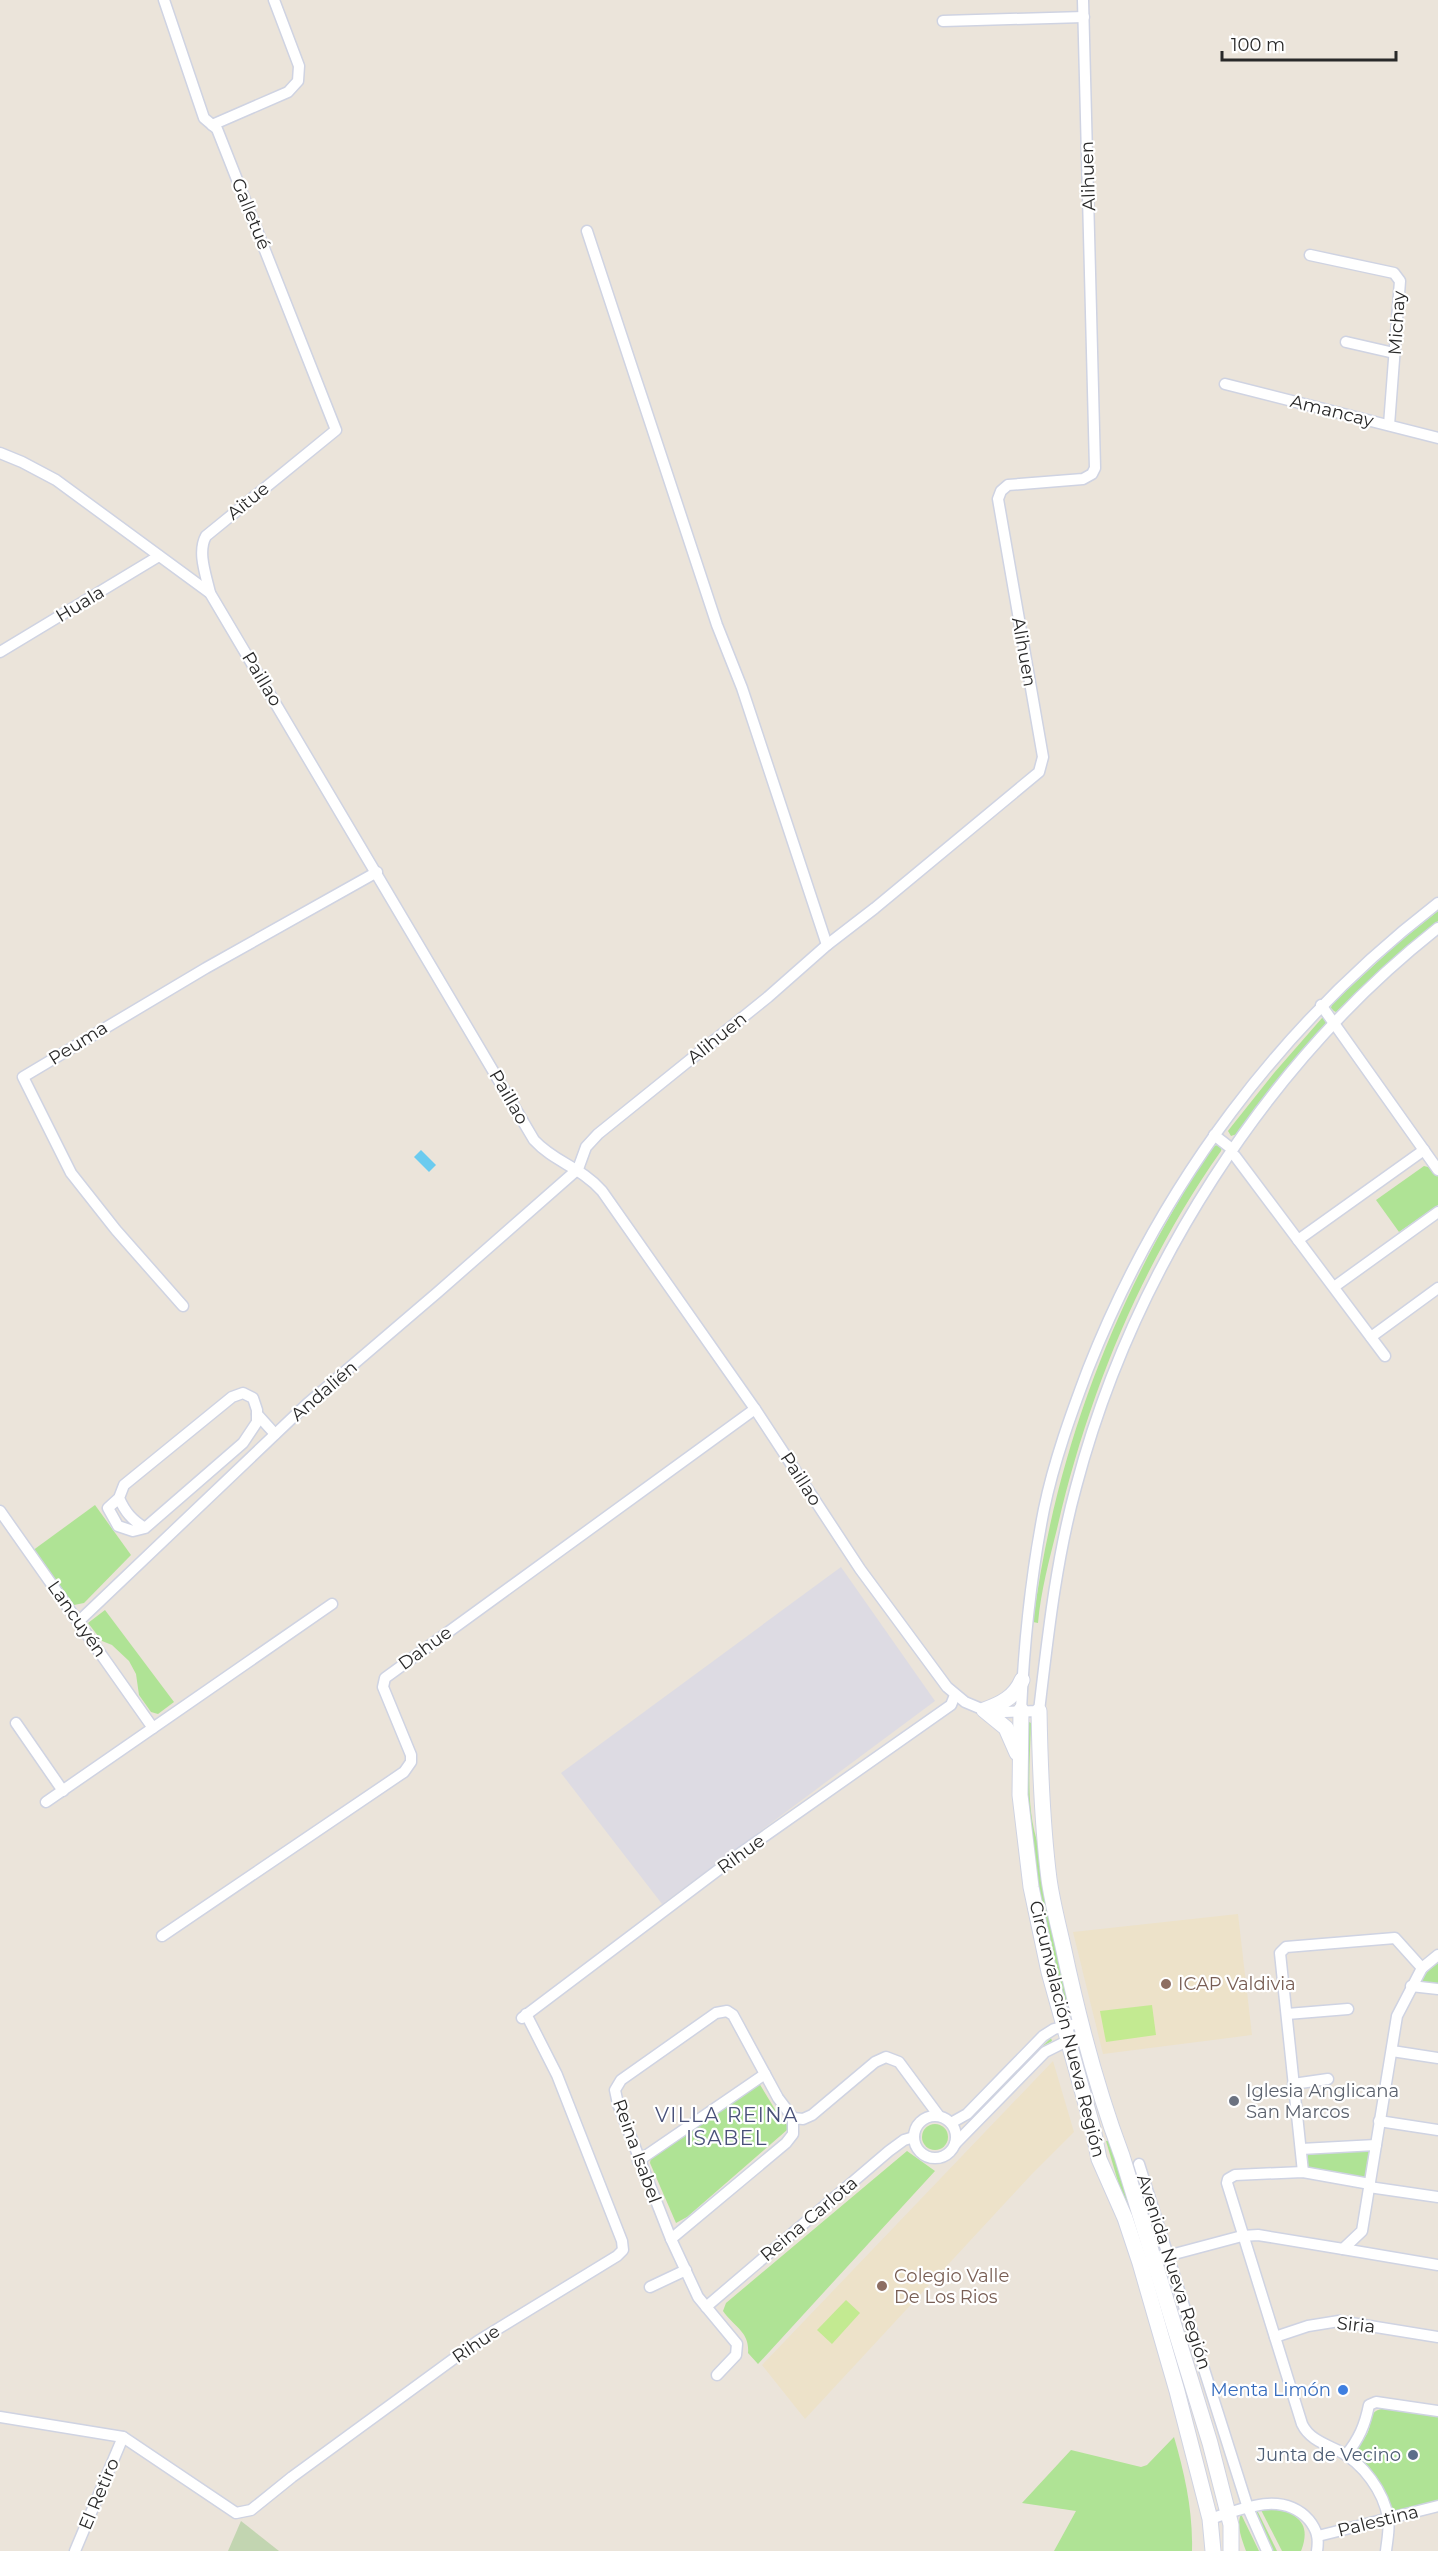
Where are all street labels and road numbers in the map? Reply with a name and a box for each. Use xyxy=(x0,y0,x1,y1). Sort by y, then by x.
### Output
street label: Alihuen xyxy=(1076,141,1100,211)
street label: Galletué xyxy=(227,175,275,253)
street label: Michay xyxy=(1384,290,1410,356)
street label: Amancay xyxy=(1288,390,1376,432)
street label: Aitue xyxy=(222,477,274,525)
street label: Huala xyxy=(52,581,108,627)
street label: Alihuen xyxy=(1007,616,1041,688)
street label: Paillao xyxy=(237,648,287,710)
street label: Alihuen xyxy=(683,1007,751,1069)
street label: Peuma xyxy=(44,1016,112,1070)
street label: Paillao xyxy=(485,1066,533,1128)
street label: Andalién xyxy=(286,1356,362,1426)
street label: Paillao xyxy=(776,1448,826,1510)
street label: Lancuyén xyxy=(43,1577,111,1661)
street label: Dahue xyxy=(394,1621,456,1675)
street label: Rihue xyxy=(713,1829,769,1878)
street label: Circunvalación Nueva Región xyxy=(1024,1898,1110,2160)
street label: Reina Isabel xyxy=(608,2096,666,2206)
street label: Reina Carlota xyxy=(756,2172,862,2266)
street label: Avenida Nueva Región xyxy=(1132,2172,1216,2372)
street label: Siria xyxy=(1336,2312,1376,2338)
street label: Rihue xyxy=(448,2320,504,2368)
street label: El Retiro xyxy=(74,2455,124,2533)
street label: Palestina xyxy=(1335,2500,1421,2542)

